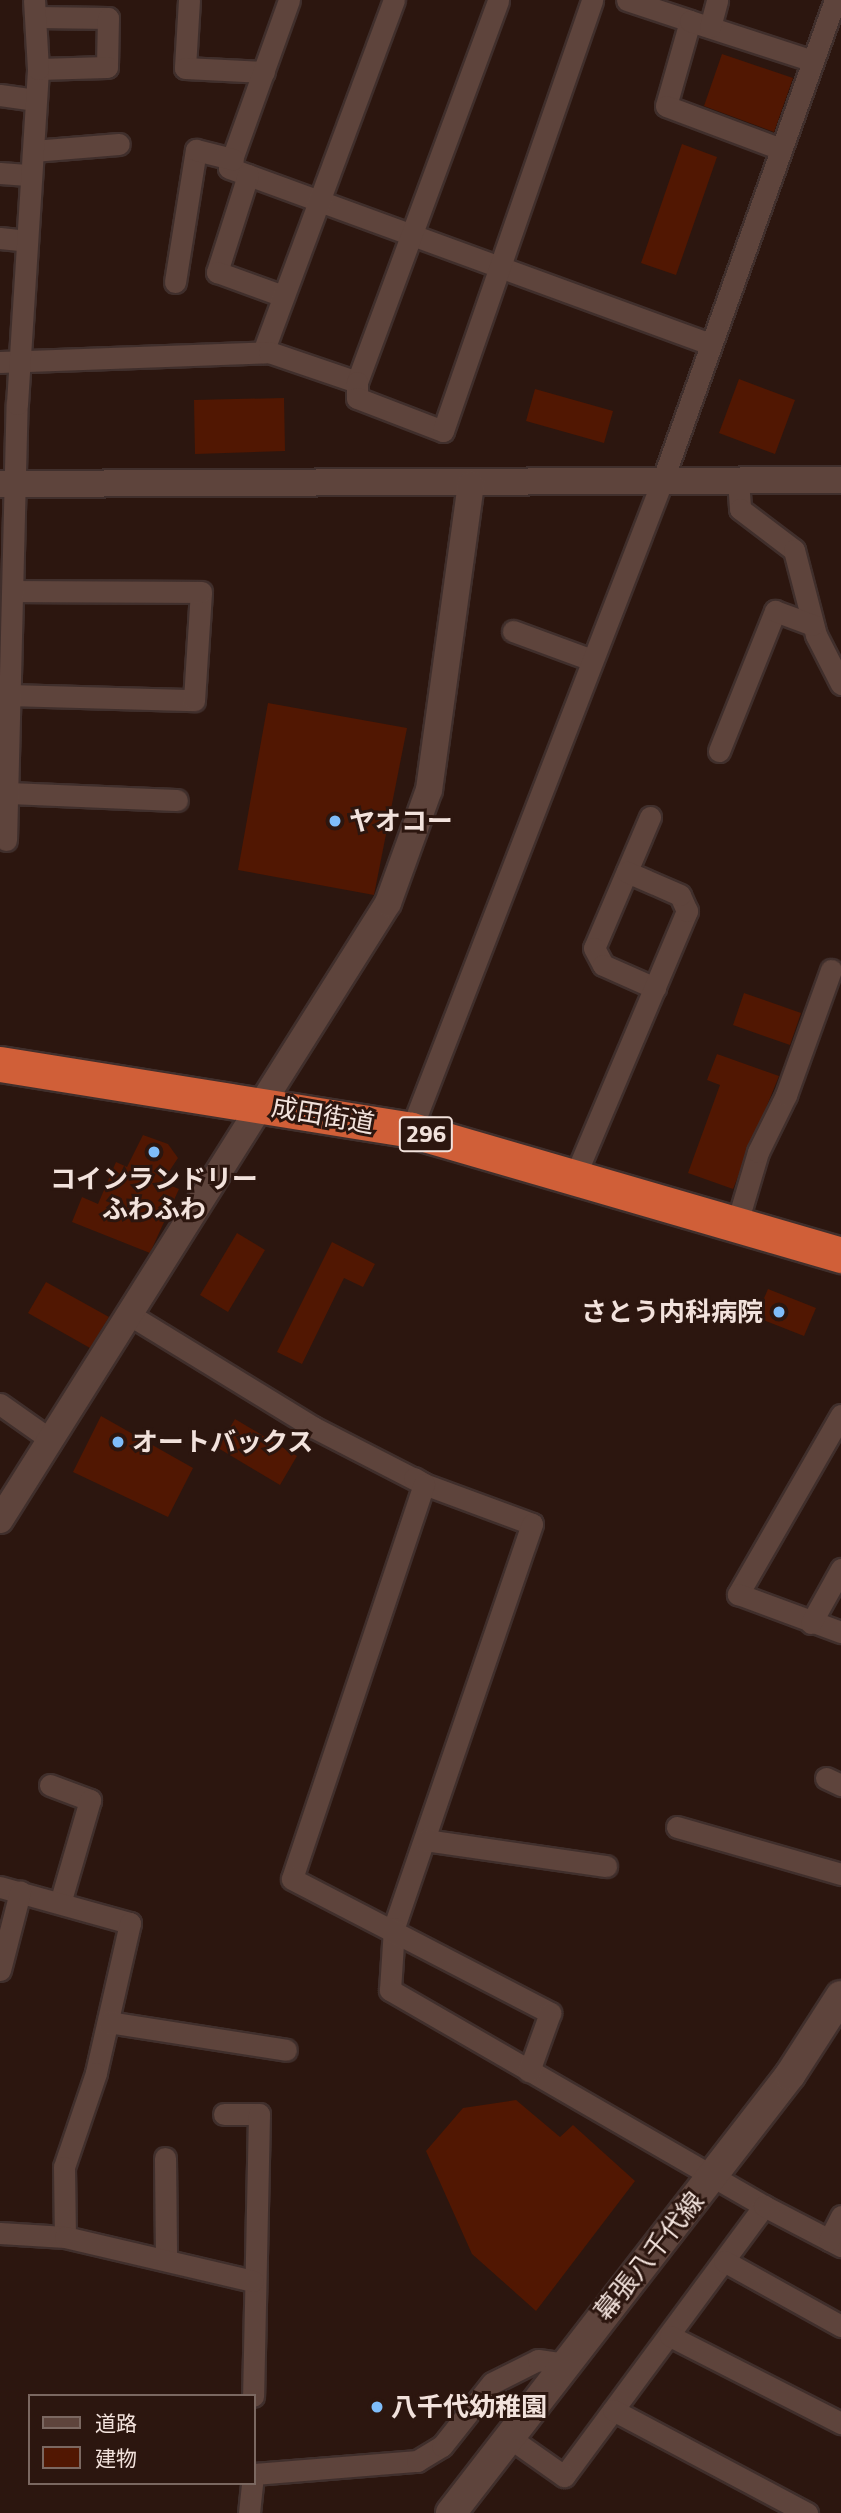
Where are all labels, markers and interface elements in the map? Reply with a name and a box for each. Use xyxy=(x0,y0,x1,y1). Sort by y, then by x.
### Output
place label: ヤオコー xyxy=(349,805,453,837)
marker: ヤオコー xyxy=(327,813,343,829)
street label: 成田街道 xyxy=(269,1091,377,1139)
road number: 296 xyxy=(398,1114,454,1154)
marker: コインランドリー ふわふわ xyxy=(146,1144,162,1160)
place label: コインランドリー ふわふわ xyxy=(50,1163,258,1224)
place label: さとう内科病院 xyxy=(581,1296,763,1328)
marker: さとう内科病院 xyxy=(769,1302,789,1322)
place label: オートバックス xyxy=(132,1426,314,1458)
marker: オートバックス xyxy=(110,1434,126,1450)
street label: 幕張八千代線 xyxy=(588,2186,710,2326)
place label: 八千代幼稚園 xyxy=(391,2391,547,2423)
legend xyxy=(28,2394,256,2485)
marker: 八千代幼稚園 xyxy=(369,2399,385,2415)
text: 道路 xyxy=(95,2407,137,2439)
text: 建物 xyxy=(95,2442,137,2474)

